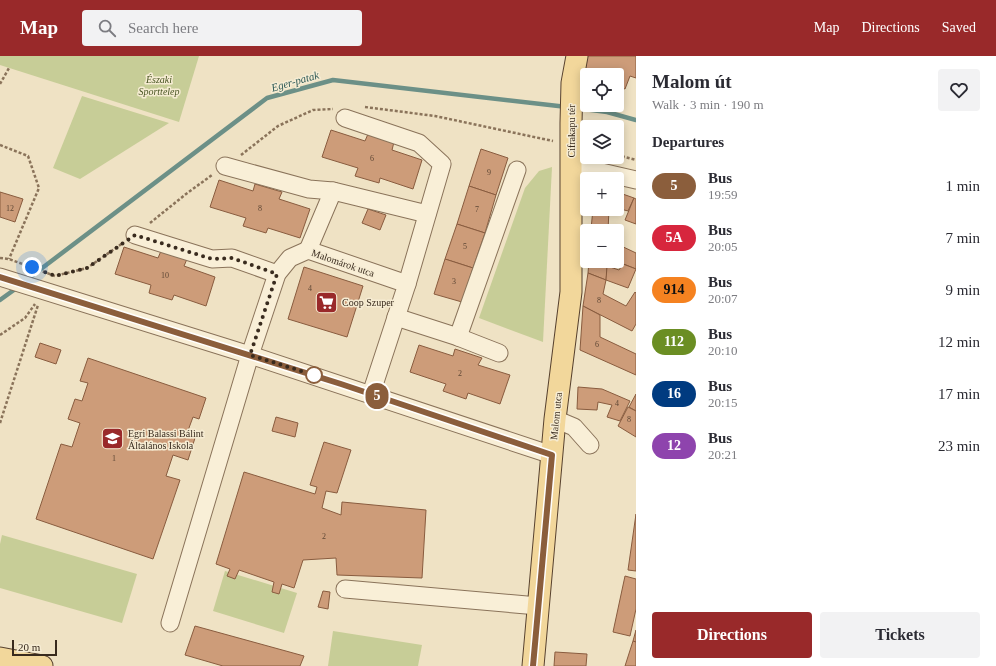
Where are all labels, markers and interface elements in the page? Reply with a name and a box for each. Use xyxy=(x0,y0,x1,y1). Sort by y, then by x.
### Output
search box xyxy=(82,10,362,46)
text: Map xyxy=(20,17,58,38)
icon: search xyxy=(96,17,118,39)
text: Search here xyxy=(128,20,198,36)
text: Map xyxy=(814,20,839,35)
text: Directions xyxy=(861,20,920,35)
text: Saved xyxy=(942,20,976,35)
water label: Eger-patak xyxy=(269,68,321,94)
map controls xyxy=(580,68,624,268)
button: locate xyxy=(580,68,624,112)
button: heart xyxy=(938,69,980,111)
text: Malom út xyxy=(652,71,732,92)
park label: Északi Sporttelep xyxy=(138,74,180,97)
text: Walk · 3 min · 190 m xyxy=(652,97,764,112)
street label: Cifrakapu tér xyxy=(566,104,577,158)
button: layers xyxy=(580,120,624,164)
text: Departures xyxy=(652,134,724,150)
house number: 6 xyxy=(370,154,374,163)
house number: 9 xyxy=(487,168,491,177)
text: Bus xyxy=(708,170,732,186)
button: + xyxy=(580,172,624,216)
text: 5 xyxy=(671,178,678,193)
text: 1 min xyxy=(945,178,980,194)
text: 19:59 xyxy=(708,187,738,202)
house number: 12 xyxy=(6,204,14,213)
house number: 8 xyxy=(258,204,262,213)
house number: 7 xyxy=(475,205,479,214)
text: Bus xyxy=(708,222,732,238)
button: − xyxy=(580,224,624,268)
text: 5A xyxy=(665,230,683,245)
text: 7 min xyxy=(945,230,980,246)
text: 20:05 xyxy=(708,239,738,254)
house number: 5 xyxy=(463,242,467,251)
street label: Malomárok utca xyxy=(310,247,376,279)
your location xyxy=(22,257,42,277)
house number: 10 xyxy=(161,271,169,280)
text: Bus xyxy=(708,274,732,290)
house number: 3 xyxy=(452,277,456,286)
text: 914 xyxy=(664,282,685,297)
text: 9 min xyxy=(945,282,980,298)
house number: 4 xyxy=(308,284,312,293)
supermarket icon: Coop Szuper xyxy=(313,289,339,315)
text: 20:07 xyxy=(708,291,738,306)
house number: 8 xyxy=(597,296,601,305)
place label: Coop Szuper xyxy=(342,297,395,308)
text: Bus xyxy=(708,326,732,342)
text: 112 xyxy=(664,334,684,349)
text: 12 min xyxy=(938,334,980,350)
house number: 6 xyxy=(595,340,599,349)
text: 20:10 xyxy=(708,343,738,358)
unlabelled marker xyxy=(305,366,323,384)
house number: 2 xyxy=(458,369,462,378)
text: Bus xyxy=(708,378,732,394)
line badge: 5 xyxy=(364,383,390,409)
text: 16 xyxy=(667,386,681,401)
text: 17 min xyxy=(938,386,980,402)
text: 5 xyxy=(374,388,381,403)
street label: Malom utca xyxy=(548,391,564,440)
text: 20:15 xyxy=(708,395,738,410)
house number: 4 xyxy=(615,399,619,408)
house number: 8 xyxy=(627,415,631,424)
school or university icon: Egri Balassi Bálint Általános Iskola xyxy=(100,426,126,452)
place label: Egri Balassi Bálint Általános Iskola xyxy=(128,428,204,451)
text: Bus xyxy=(708,430,732,446)
text: 12 xyxy=(667,438,681,453)
text: 23 min xyxy=(938,438,980,454)
text: 20:21 xyxy=(708,447,738,462)
house number: 1 xyxy=(112,454,116,463)
house number: 2 xyxy=(322,532,326,541)
button: Directions xyxy=(652,612,812,658)
button: Tickets xyxy=(820,612,980,658)
scale bar xyxy=(12,638,57,657)
text: 20 m xyxy=(18,641,40,653)

